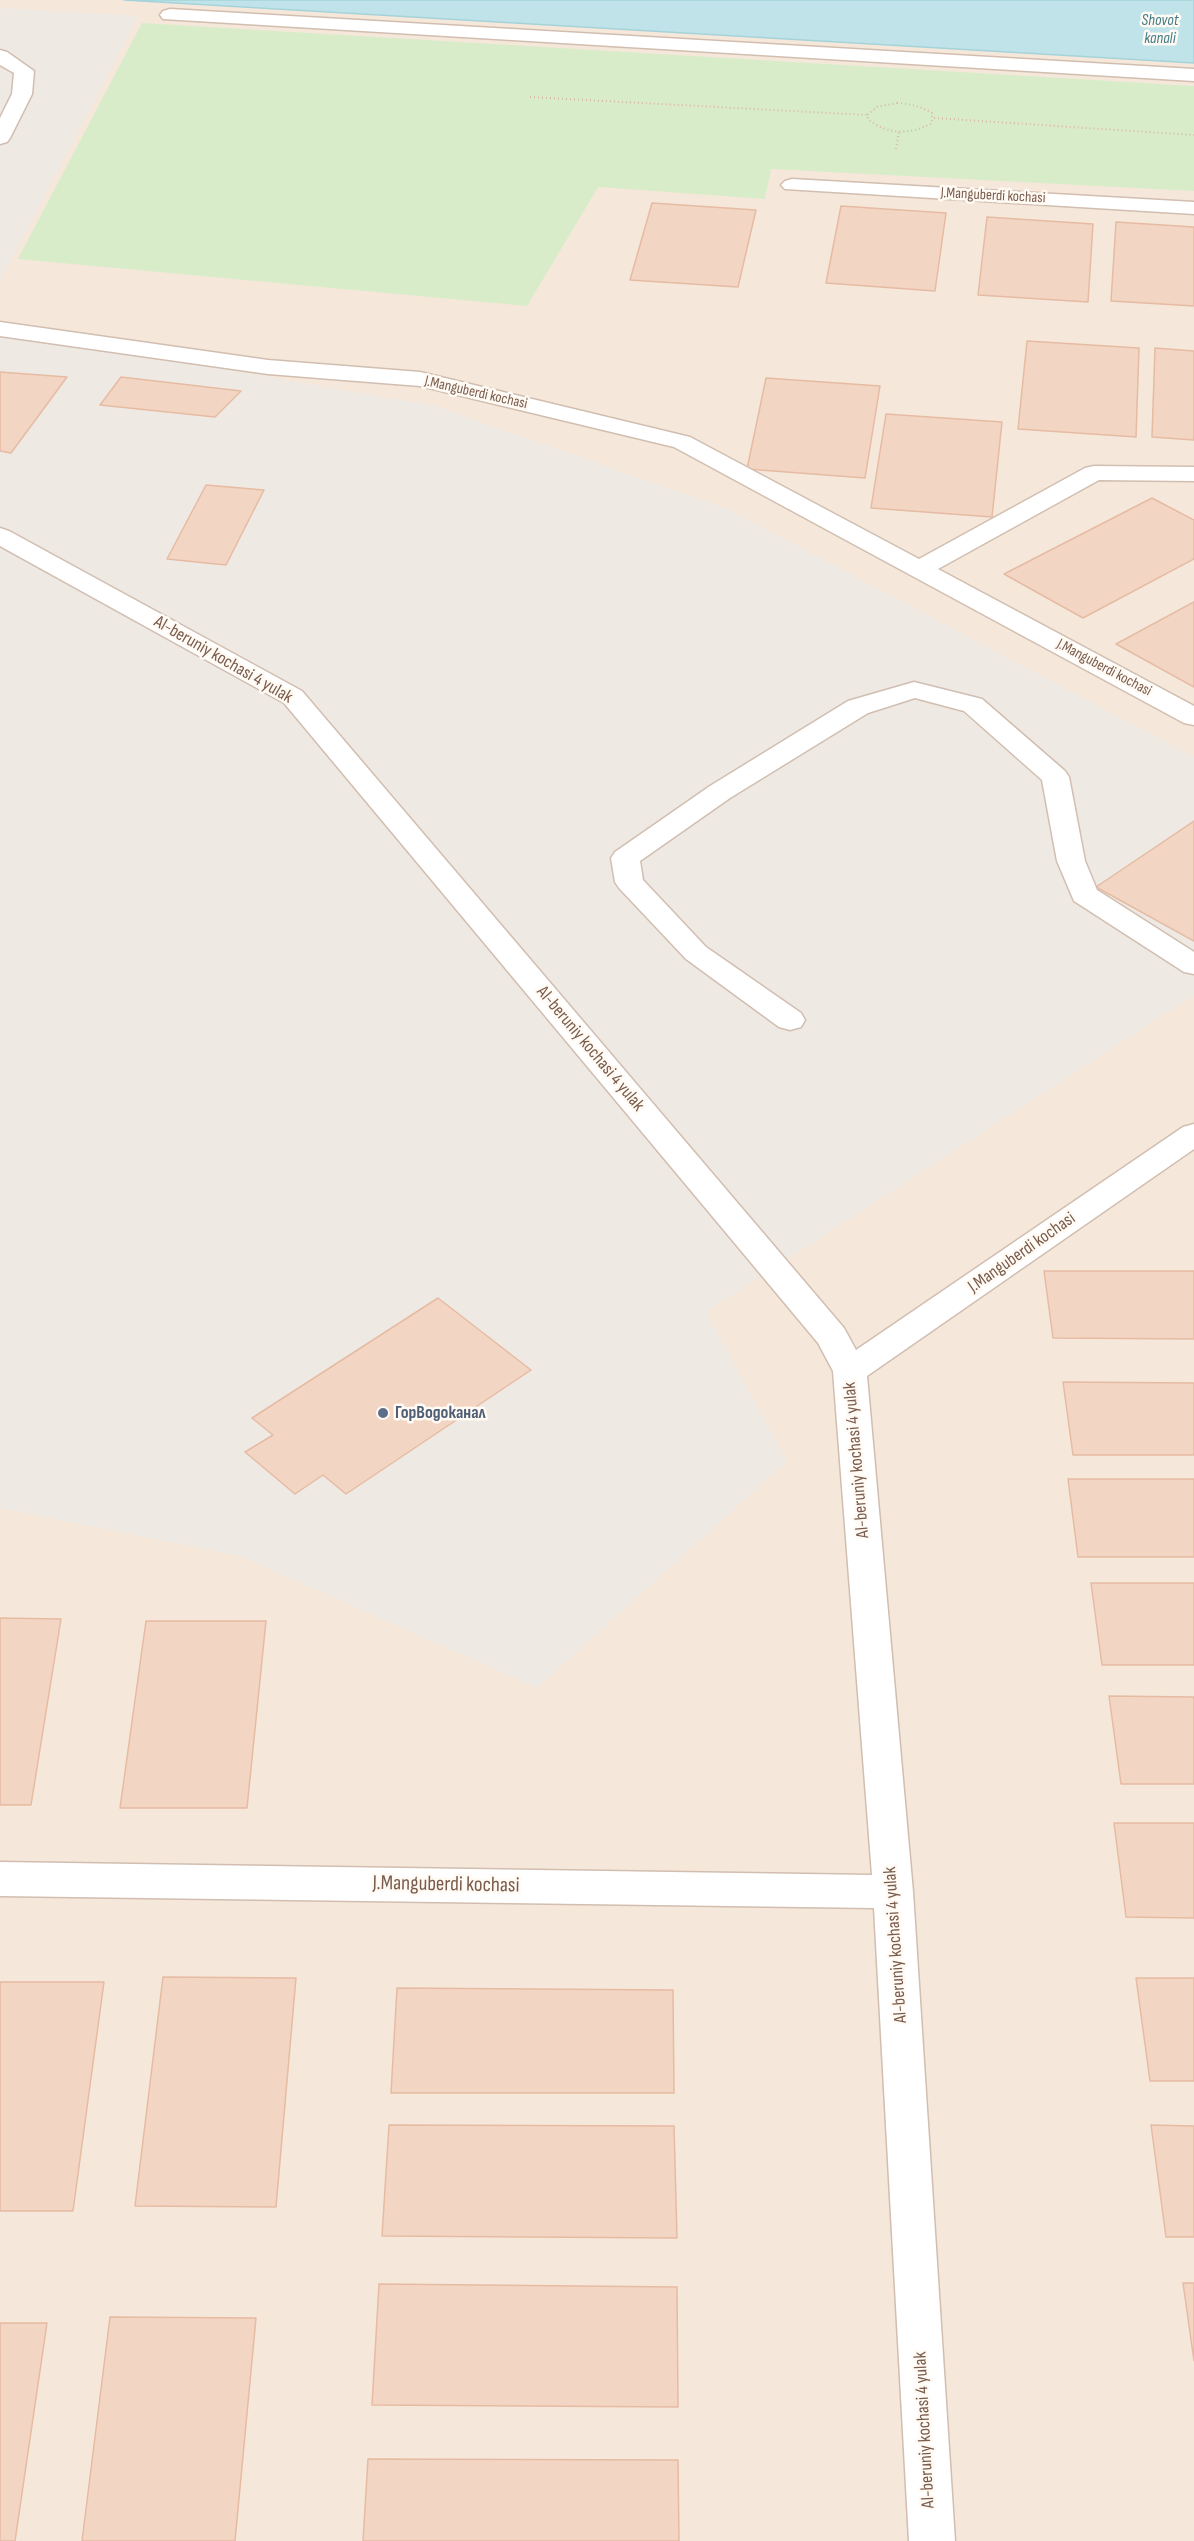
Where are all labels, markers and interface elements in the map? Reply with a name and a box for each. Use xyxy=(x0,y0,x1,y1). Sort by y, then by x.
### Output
water label: Shovot kanali xyxy=(1142,11,1178,49)
street label: J.Manguberdi kochasi xyxy=(940,184,1046,208)
street label: J.Manguberdi kochasi xyxy=(423,372,529,414)
street label: Al-beruniy kochasi 4 yulak xyxy=(150,611,296,709)
street label: J.Manguberdi kochasi xyxy=(1053,635,1155,701)
street label: Al-beruniy kochasi 4 yulak xyxy=(531,982,649,1116)
street label: J.Manguberdi kochasi xyxy=(964,1208,1080,1298)
street label: Al-beruniy kochasi 4 yulak xyxy=(839,1381,875,1539)
place label: ГорВодоканал xyxy=(395,1402,486,1424)
marker: ГорВодоканал xyxy=(376,1406,390,1420)
street label: Al-beruniy kochasi 4 yulak xyxy=(880,1866,912,2024)
street label: J.Manguberdi kochasi xyxy=(372,1871,520,1899)
street label: Al-beruniy kochasi 4 yulak xyxy=(910,2351,940,2509)

